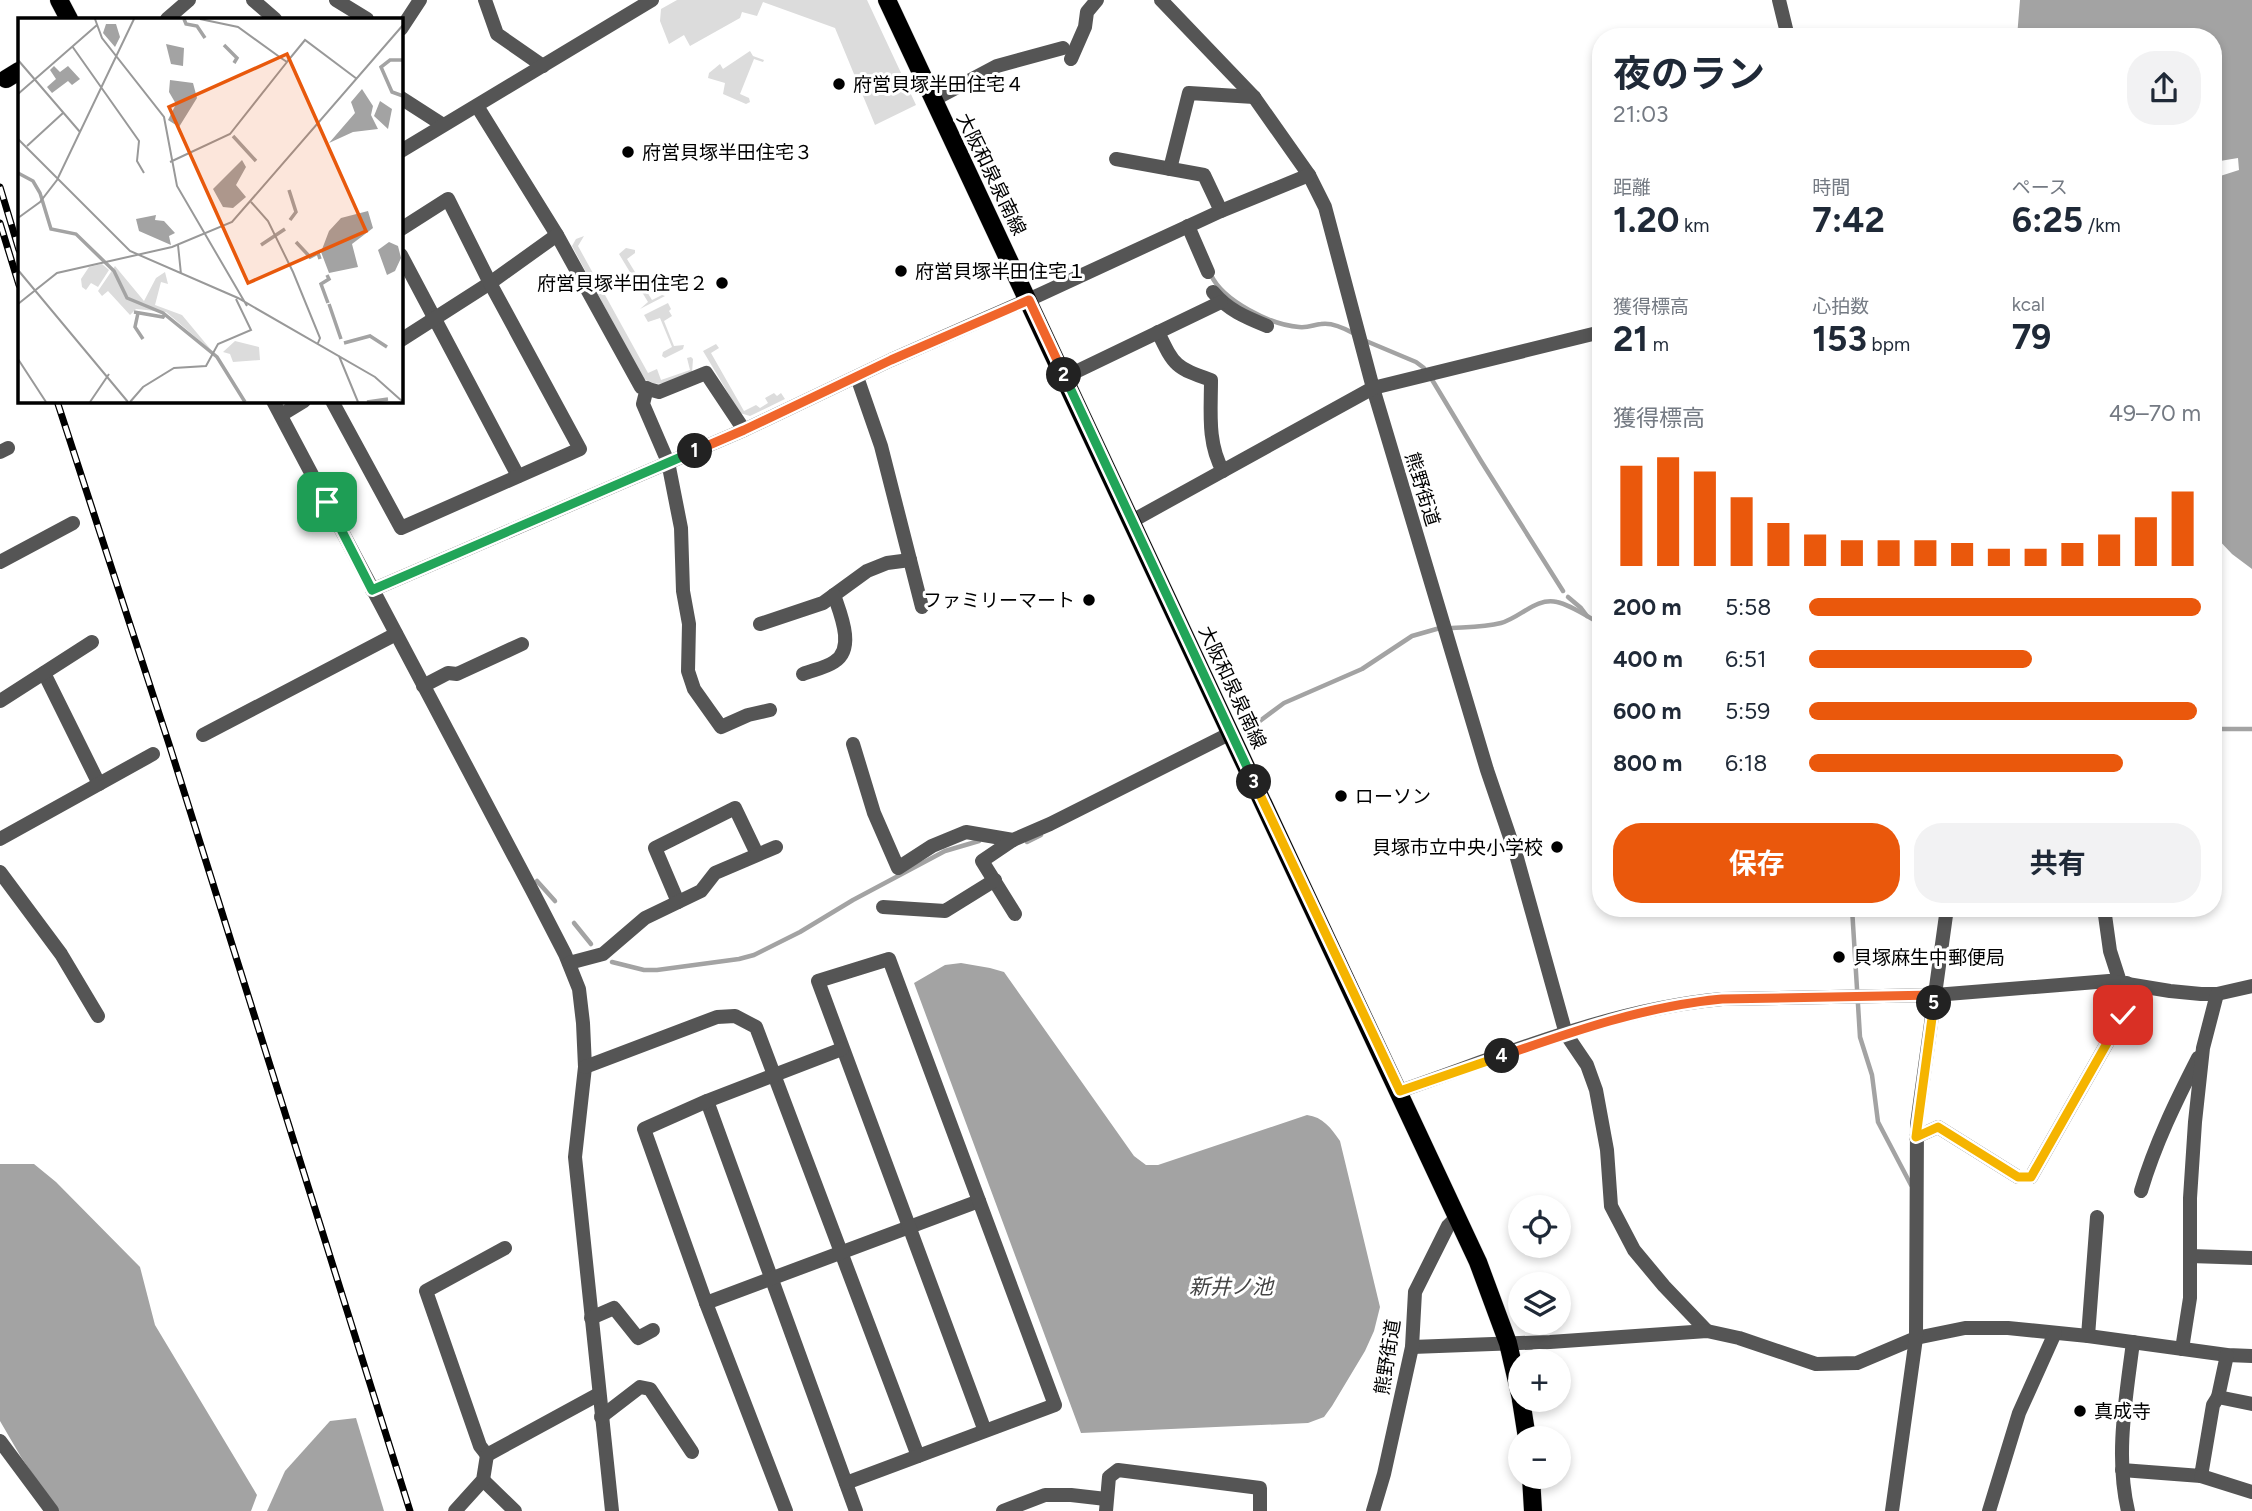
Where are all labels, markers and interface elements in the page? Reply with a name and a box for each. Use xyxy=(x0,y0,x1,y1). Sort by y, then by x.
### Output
inset map xyxy=(18,18,402,402)
text: 夜のラン xyxy=(1613,51,1765,97)
button: share xyxy=(2127,51,2201,125)
place label: 府営貝塚半田住宅４ xyxy=(853,73,1024,96)
marker: 府営貝塚半田住宅４ xyxy=(831,76,847,92)
text: 21:03 xyxy=(1613,100,1668,128)
street label: 大阪和泉泉南線 xyxy=(952,109,1031,239)
place label: 府営貝塚半田住宅３ xyxy=(642,141,813,164)
marker: 府営貝塚半田住宅３ xyxy=(620,144,636,160)
text: 距離 xyxy=(1613,176,1651,199)
text: 時間 xyxy=(1812,176,1850,199)
text: ペース xyxy=(2012,176,2068,199)
text: 1.20 xyxy=(1613,199,1679,241)
text: 7:42 xyxy=(1812,199,1885,241)
text: 6:25 xyxy=(2012,199,2083,241)
text: km xyxy=(1679,214,1709,237)
text: /km xyxy=(2083,214,2121,237)
place label: 府営貝塚半田住宅１ xyxy=(915,260,1086,283)
marker: 府営貝塚半田住宅１ xyxy=(893,263,909,279)
place label: 府営貝塚半田住宅２ xyxy=(537,272,708,295)
marker: 府営貝塚半田住宅２ xyxy=(714,275,730,291)
text: kcal xyxy=(2012,293,2045,316)
text: 獲得標高 xyxy=(1613,295,1689,318)
text: 心拍数 xyxy=(1812,295,1869,318)
text: 79 xyxy=(2012,316,2051,358)
text: 21 xyxy=(1613,318,1648,360)
text: 153 xyxy=(1812,318,1867,360)
text: m xyxy=(1648,333,1669,356)
text: bpm xyxy=(1867,333,1910,356)
pin: 2 xyxy=(1046,358,1082,392)
text: 2 xyxy=(1058,363,1069,386)
text: 49–70 m xyxy=(2109,399,2201,427)
text: 獲得標高 xyxy=(1613,404,1705,432)
pin: 1 xyxy=(678,434,712,468)
text: 1 xyxy=(690,439,699,462)
street label: 熊野街道 xyxy=(1400,449,1445,529)
pin xyxy=(297,472,357,532)
icon: arrive xyxy=(308,483,346,521)
place label: ファミリーマート xyxy=(923,589,1075,612)
marker: ファミリーマート xyxy=(1081,592,1097,608)
text: 200 m xyxy=(1613,593,1682,621)
text: 5:58 xyxy=(1725,593,1771,621)
street label: 大阪和泉泉南線 xyxy=(1194,622,1271,752)
text: 400 m xyxy=(1613,645,1683,673)
text: 6:51 xyxy=(1725,645,1767,673)
text: 600 m xyxy=(1613,697,1682,725)
text: 5:59 xyxy=(1725,697,1770,725)
text: 800 m xyxy=(1613,749,1682,777)
text: 6:18 xyxy=(1725,749,1767,777)
pin: 3 xyxy=(1236,764,1272,800)
text: 3 xyxy=(1248,770,1259,793)
place label: ローソン xyxy=(1355,785,1431,808)
marker: ローソン xyxy=(1333,788,1349,804)
button: 保存 xyxy=(1613,823,1900,903)
button: 共有 xyxy=(1914,823,2201,903)
place label: 貝塚市立中央小学校 xyxy=(1372,836,1543,859)
marker: 貝塚市立中央小学校 xyxy=(1549,839,1565,855)
place label: 貝塚麻生中郵便局 xyxy=(1853,946,2005,969)
marker: 貝塚麻生中郵便局 xyxy=(1831,949,1847,965)
pin xyxy=(2093,985,2153,1045)
pin: 5 xyxy=(1916,986,1952,1020)
text: 5 xyxy=(1928,991,1939,1014)
icon: check xyxy=(2104,996,2142,1034)
pin: 4 xyxy=(1484,1038,1520,1074)
text: 4 xyxy=(1495,1044,1508,1067)
map controls xyxy=(1508,1195,1571,1489)
button: locate xyxy=(1508,1195,1571,1258)
button: layers xyxy=(1508,1272,1571,1335)
water label: 新井ノ池 xyxy=(1189,1274,1275,1299)
street label: 熊野街道 xyxy=(1370,1318,1405,1396)
button: + xyxy=(1508,1349,1571,1412)
place label: 真成寺 xyxy=(2094,1400,2151,1423)
marker: 真成寺 xyxy=(2072,1403,2088,1419)
button: − xyxy=(1508,1426,1571,1489)

